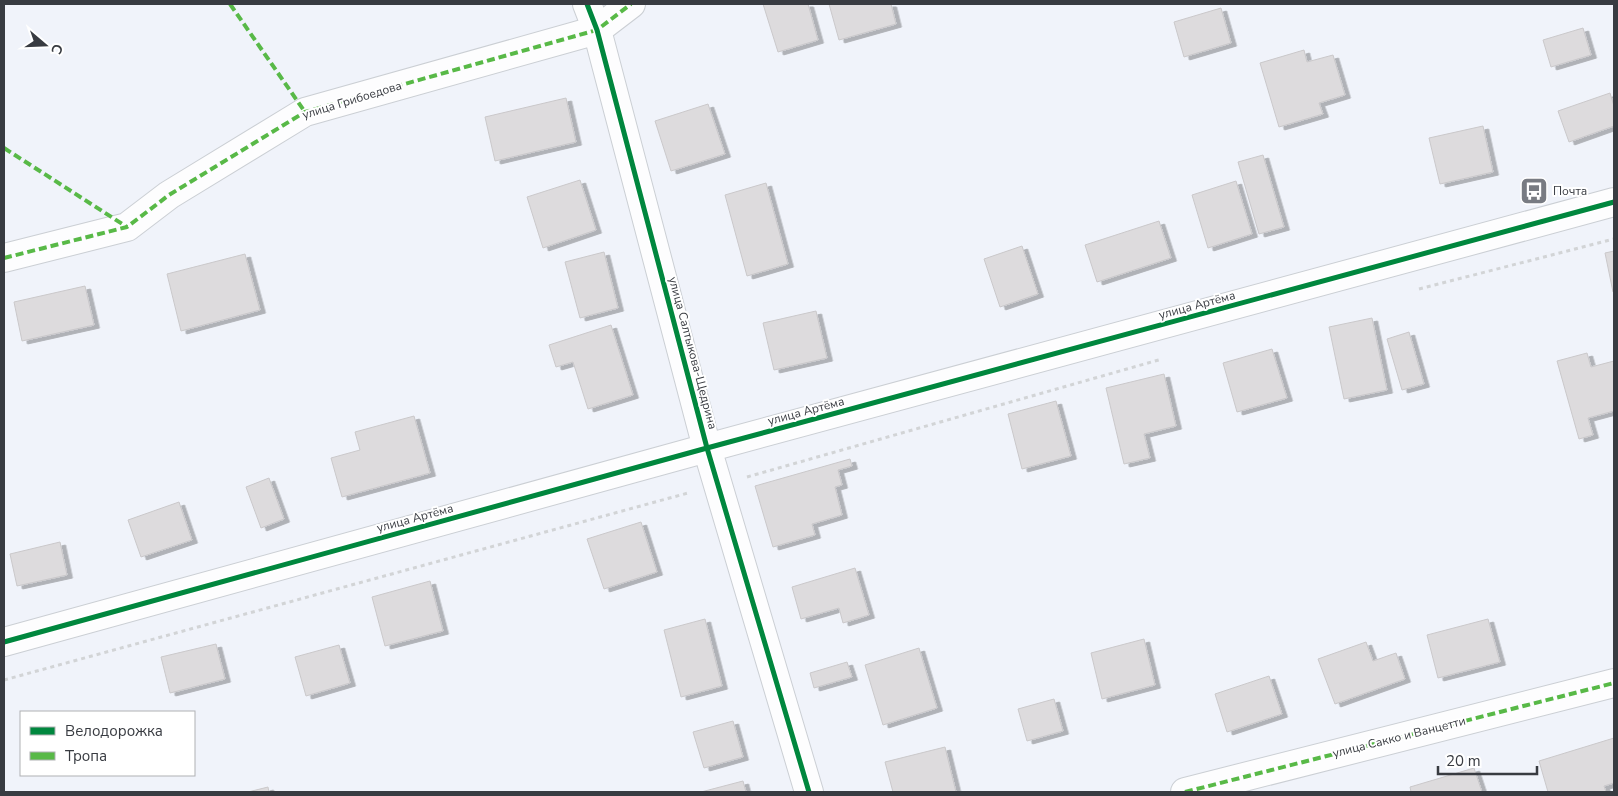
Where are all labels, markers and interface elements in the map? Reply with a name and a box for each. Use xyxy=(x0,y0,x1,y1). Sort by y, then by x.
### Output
north arrow xyxy=(20,20,70,70)
text: С xyxy=(46,41,67,57)
street label: улица Грибоедова xyxy=(300,77,404,123)
bus stop icon: Почта xyxy=(1519,176,1549,206)
place label: Почта xyxy=(1553,183,1587,199)
street label: улица Салтыкова-Щедрина xyxy=(665,275,721,431)
street label: улица Артёма xyxy=(1157,287,1237,323)
street label: улица Артёма xyxy=(766,393,846,429)
street label: улица Артёма xyxy=(375,500,455,536)
legend xyxy=(20,711,195,776)
street label: улица Сакко и Ванцетти xyxy=(1331,713,1467,761)
text: Велодорожка xyxy=(65,721,163,741)
scale bar xyxy=(1438,744,1537,776)
text: Тропа xyxy=(65,746,107,766)
text: 20 m xyxy=(1446,751,1481,771)

